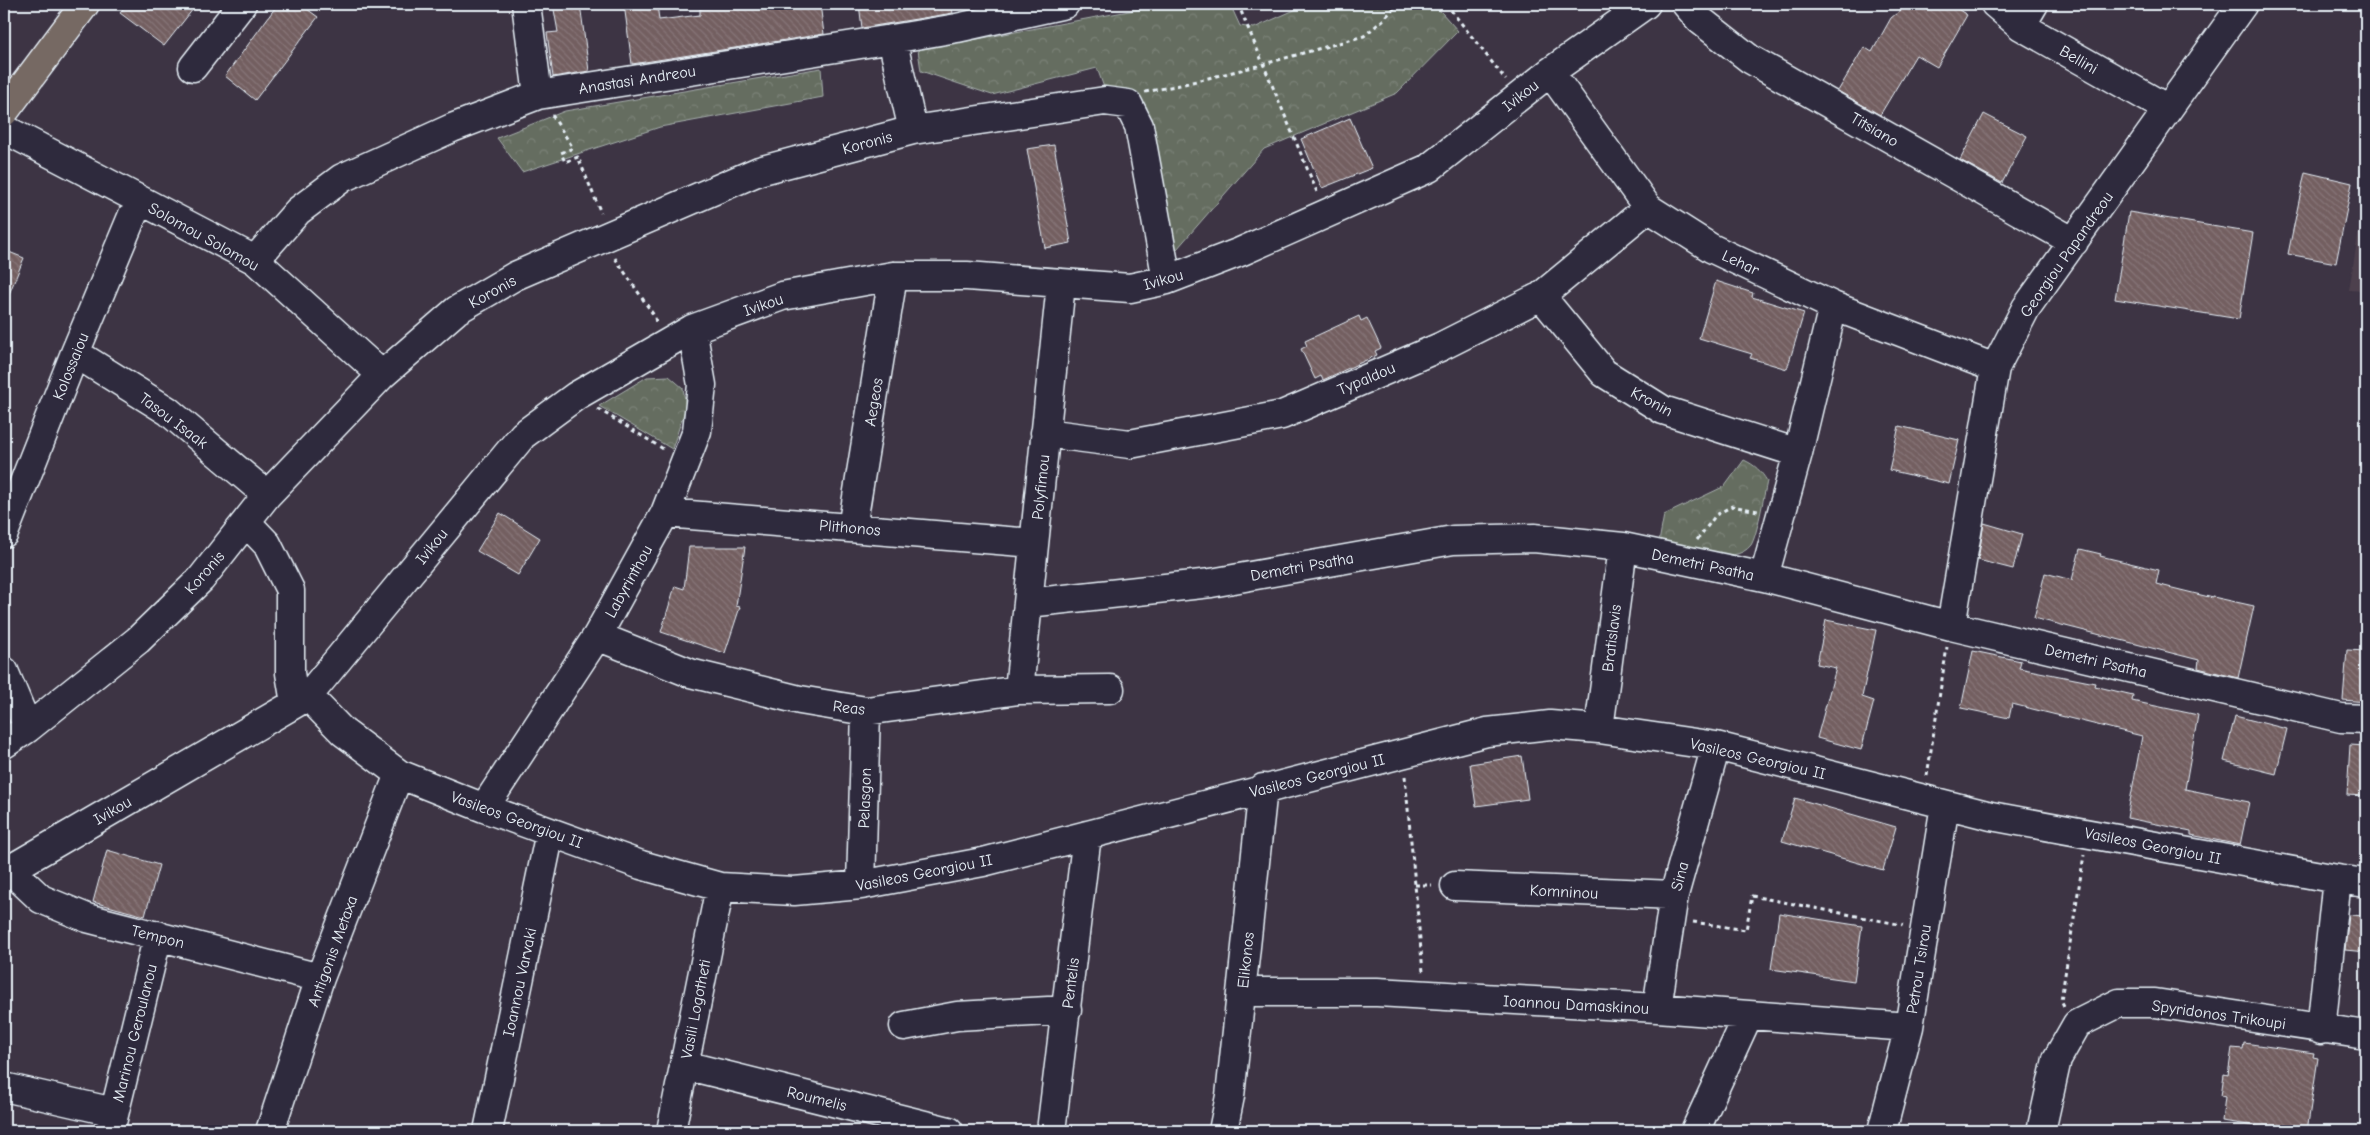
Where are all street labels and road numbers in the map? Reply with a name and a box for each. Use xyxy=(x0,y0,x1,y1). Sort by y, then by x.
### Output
street label: Bellini xyxy=(2056,42,2101,78)
street label: Anastasi Andreou xyxy=(577,62,697,98)
street label: Ivikou xyxy=(1499,76,1542,115)
street label: Titsiano xyxy=(1847,109,1902,151)
street label: Koronis xyxy=(840,128,895,158)
street label: Georgiou Papandreou xyxy=(2017,188,2117,321)
street label: Solomou Solomou xyxy=(145,199,262,275)
street label: Lehar xyxy=(1719,247,1763,280)
street label: Ivikou xyxy=(1141,266,1185,294)
street label: Koronis xyxy=(466,271,519,312)
street label: Ivikou xyxy=(741,290,785,320)
street label: Kolossaiou xyxy=(49,330,93,403)
street label: Typaldou xyxy=(1335,359,1398,399)
street label: Aegeos xyxy=(861,376,887,428)
street label: Kronin xyxy=(1628,383,1676,420)
street label: Tasou Isaak xyxy=(136,389,211,452)
street label: Polyfimou xyxy=(1029,454,1053,521)
street label: Plithonos xyxy=(818,516,882,540)
street label: Ivikou xyxy=(412,525,452,568)
street label: Labyrinthou xyxy=(602,542,656,621)
street label: Demetri Psatha xyxy=(1650,545,1756,585)
street label: Koronis xyxy=(181,547,229,598)
street label: Demetri Psatha xyxy=(1249,549,1355,585)
street label: Bratislavis xyxy=(1599,603,1625,673)
street label: Demetri Psatha xyxy=(2043,640,2149,681)
street label: Reas xyxy=(832,697,866,719)
street label: Vasileos Georgiou II xyxy=(1688,735,1827,783)
street label: Vasileos Georgiou II xyxy=(1248,750,1387,801)
street label: Pelasgon xyxy=(855,768,875,829)
street label: Vasileos Georgiou II xyxy=(448,788,585,852)
street label: Ivikou xyxy=(90,793,135,829)
street label: Vasileos Georgiou II xyxy=(2083,824,2223,868)
street label: Vasileos Georgiou II xyxy=(854,851,994,895)
street label: Sina xyxy=(1667,860,1692,893)
street label: Komninou xyxy=(1529,881,1599,903)
street label: Antigonis Metaxa xyxy=(304,893,361,1009)
street label: Tempon xyxy=(129,922,186,952)
street label: Petrou Tsirou xyxy=(1903,923,1935,1015)
street label: Ioannou Varvaki xyxy=(500,926,540,1038)
street label: Elikonos xyxy=(1234,931,1258,989)
street label: Pentelis xyxy=(1059,956,1083,1010)
street label: Vasili Logotheti xyxy=(678,958,714,1061)
street label: Marinou Geroulanou xyxy=(109,962,161,1104)
street label: Ioannou Damaskinou xyxy=(1503,992,1649,1018)
street label: Spyridonos Trikoupi xyxy=(2151,997,2287,1033)
street label: Roumelis xyxy=(785,1083,849,1115)

